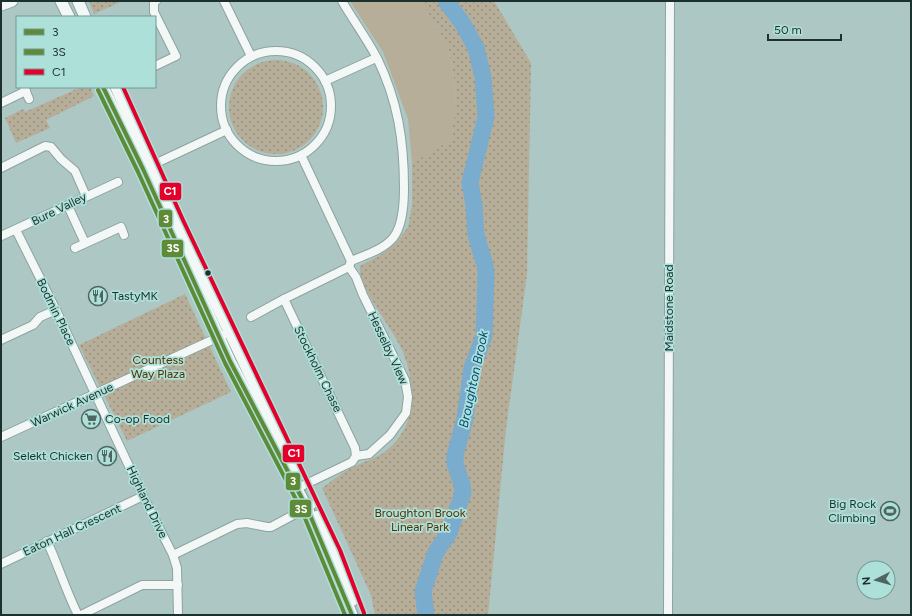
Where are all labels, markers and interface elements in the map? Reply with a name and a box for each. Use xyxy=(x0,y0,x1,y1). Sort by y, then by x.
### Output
legend xyxy=(16,16,156,88)
scale bar xyxy=(768,16,841,42)
text: 50 m xyxy=(774,23,802,37)
text: 3 xyxy=(52,25,59,39)
text: 3S xyxy=(52,45,66,59)
text: C1 xyxy=(52,65,66,79)
line badge: C1 xyxy=(159,182,182,201)
text: C1 xyxy=(164,185,176,198)
street label: Bure Valley xyxy=(29,189,89,228)
line badge: 3 xyxy=(158,209,173,228)
text: 3 xyxy=(163,213,169,226)
line badge: 3S xyxy=(161,239,184,258)
text: 3S xyxy=(167,242,180,255)
street label: Maidstone Road xyxy=(662,265,676,351)
unlabelled marker xyxy=(203,268,213,278)
street label: Bodmin Place xyxy=(34,276,78,348)
restaurant icon: TastyMK xyxy=(87,285,109,307)
place label: TastyMK xyxy=(112,289,159,303)
street label: Hesselby View xyxy=(365,309,411,387)
street label: Stockholm Chase xyxy=(291,324,345,415)
water label: Broughton Brook xyxy=(456,329,491,429)
park label: Countess Way Plaza xyxy=(131,353,185,381)
street label: Warwick Avenue xyxy=(29,380,116,430)
supermarket icon: Co-op Food xyxy=(80,408,102,430)
place label: Co-op Food xyxy=(105,412,170,426)
line badge: C1 xyxy=(282,444,305,463)
restaurant icon: Selekt Chicken xyxy=(96,445,118,467)
text: C1 xyxy=(288,447,300,460)
place label: Selekt Chicken xyxy=(13,449,93,463)
street label: Highland Drive xyxy=(123,464,171,541)
line badge: 3 xyxy=(285,472,301,491)
text: 3 xyxy=(290,475,296,488)
place label: Big Rock Climbing xyxy=(828,497,876,525)
line badge: 3S xyxy=(289,499,312,518)
sports icon: Big Rock Climbing xyxy=(879,500,901,522)
street label: Eaton Hall Crescent xyxy=(21,501,124,559)
text: 3S xyxy=(295,503,308,516)
park label: Broughton Brook Linear Park xyxy=(374,506,466,534)
north arrow xyxy=(856,560,896,600)
text: N xyxy=(860,576,873,586)

